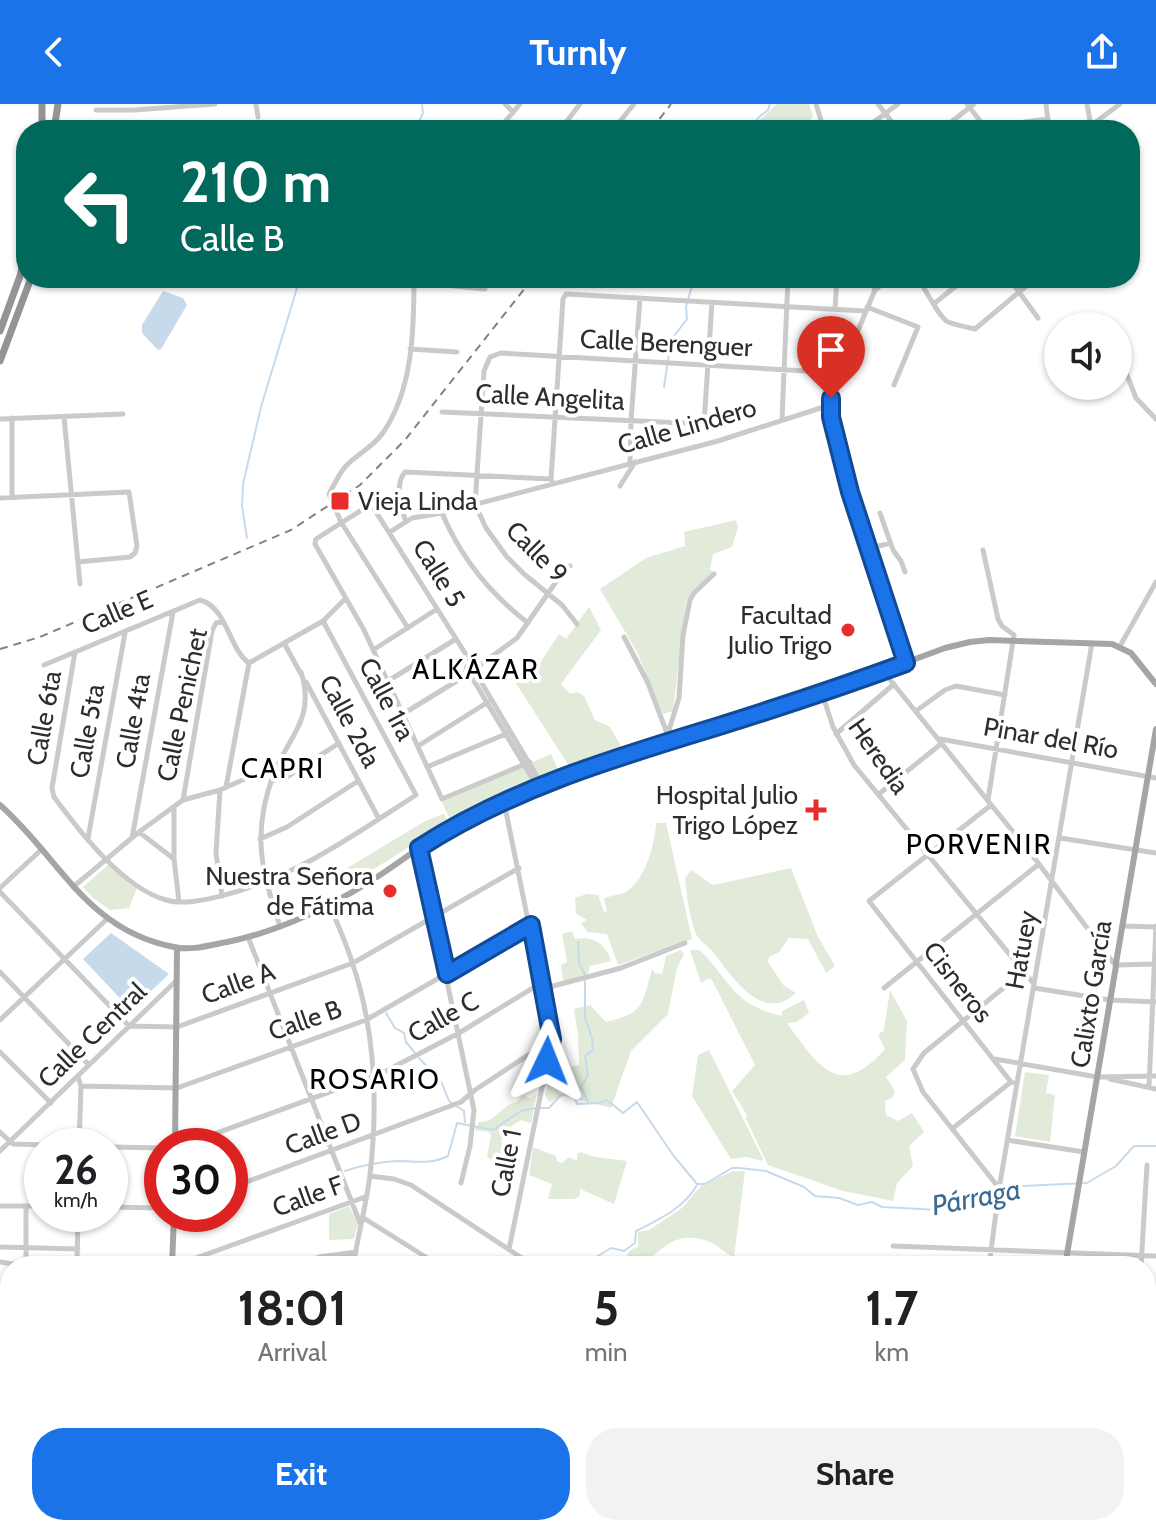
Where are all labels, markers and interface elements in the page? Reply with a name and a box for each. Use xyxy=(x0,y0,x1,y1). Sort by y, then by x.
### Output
icon: back xyxy=(32,30,76,74)
text: Turnly xyxy=(529,30,627,74)
icon: share xyxy=(1080,30,1124,74)
text: 210 m xyxy=(180,148,331,216)
icon: left xyxy=(48,152,152,256)
text: Calle B xyxy=(180,216,284,260)
map controls xyxy=(1044,312,1132,400)
button: sound xyxy=(1044,312,1132,400)
pin xyxy=(797,316,865,398)
street label: Calle Berenguer xyxy=(579,323,754,364)
icon: arrive xyxy=(809,328,853,372)
street label: Calle Angelita xyxy=(475,377,626,417)
street label: Calle Lindero xyxy=(614,391,760,461)
place label: Vieja Linda xyxy=(358,485,478,517)
marker: Vieja Linda xyxy=(329,490,351,512)
street label: Calle 9 xyxy=(499,514,575,590)
street label: Calle 5 xyxy=(406,533,472,613)
street label: Calle E xyxy=(77,583,157,641)
place label: Facultad Julio Trigo xyxy=(727,599,832,661)
marker: Facultad Julio Trigo xyxy=(839,621,857,639)
street label: Calle Penichet xyxy=(150,625,214,784)
street label: Calle 1ra xyxy=(352,652,422,746)
district label: ALKÁZAR xyxy=(412,652,540,686)
street label: Calle 6ta xyxy=(20,668,68,768)
street label: Calle 2da xyxy=(312,669,388,773)
street label: Calle 4ta xyxy=(109,670,157,771)
street label: Calle 5ta xyxy=(63,681,111,781)
street label: Pinar del Río xyxy=(981,710,1121,766)
street label: Heredia xyxy=(842,712,917,800)
district label: CAPRI xyxy=(241,751,325,785)
place label: Hospital Julio Trigo López xyxy=(656,779,798,841)
marker: Hospital Julio Trigo López xyxy=(805,799,827,821)
district label: PORVENIR xyxy=(906,827,1052,861)
place label: Nuestra Señora de Fátima xyxy=(205,860,375,922)
marker: Nuestra Señora de Fátima xyxy=(381,882,399,900)
street label: Hatuey xyxy=(998,908,1044,992)
street label: Calixto García xyxy=(1064,917,1119,1070)
street label: Cisneros xyxy=(916,935,1000,1029)
street label: Calle A xyxy=(197,955,279,1011)
street label: Calle Central xyxy=(31,975,153,1095)
street label: Calle C xyxy=(402,985,484,1049)
street label: Calle B xyxy=(264,993,346,1047)
position arrow xyxy=(505,1019,589,1103)
district label: ROSARIO xyxy=(309,1062,441,1096)
street label: Calle D xyxy=(281,1105,365,1161)
street label: Calle 1 xyxy=(484,1126,528,1200)
speed limit sign: 30 xyxy=(144,1128,248,1232)
text: 26 xyxy=(54,1145,98,1194)
street label: Calle F xyxy=(268,1168,348,1224)
water label: Párraga xyxy=(929,1172,1023,1222)
text: km/h xyxy=(54,1188,98,1212)
text: 18:01 xyxy=(238,1279,347,1337)
text: 5 xyxy=(593,1279,619,1337)
text: 1.7 xyxy=(865,1279,918,1337)
text: Arrival xyxy=(258,1336,327,1368)
text: min xyxy=(585,1336,627,1368)
text: km xyxy=(875,1336,909,1368)
button: Exit xyxy=(32,1428,570,1520)
button: Share xyxy=(586,1428,1124,1520)

